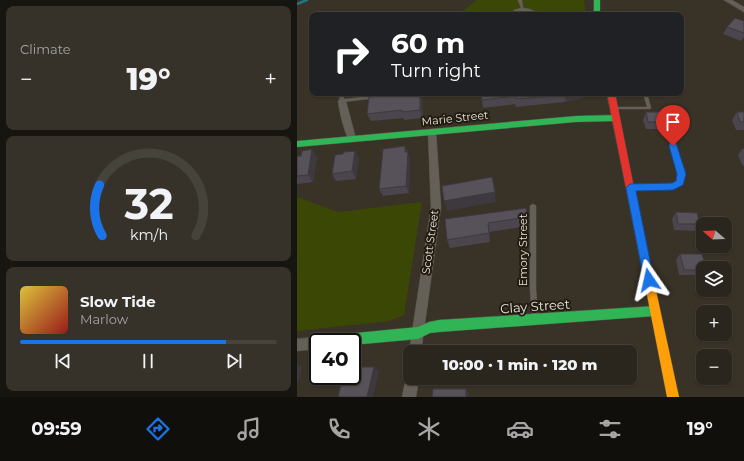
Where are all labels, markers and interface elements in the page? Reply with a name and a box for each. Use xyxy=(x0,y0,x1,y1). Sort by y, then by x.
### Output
text: 60 m xyxy=(391,26,465,60)
icon: right xyxy=(325,28,377,80)
text: Climate xyxy=(20,41,71,57)
text: Turn right xyxy=(391,60,481,82)
text: 19° xyxy=(126,61,171,98)
text: − xyxy=(20,66,33,93)
text: + xyxy=(264,66,277,93)
pin xyxy=(656,105,690,146)
street label: Marie Street xyxy=(421,107,490,128)
icon: arrive xyxy=(662,111,684,133)
text: 32 xyxy=(123,179,173,229)
street label: Scott Street xyxy=(419,208,442,275)
street label: Emory Street xyxy=(516,213,530,286)
north arrow xyxy=(696,217,732,253)
map controls xyxy=(696,217,732,385)
text: km/h xyxy=(129,226,168,244)
position arrow xyxy=(628,259,670,301)
button: layers xyxy=(696,261,732,297)
text: Slow Tide xyxy=(80,292,156,311)
street label: Clay Street xyxy=(500,296,570,316)
button: + xyxy=(696,305,732,341)
text: Marlow xyxy=(80,311,128,327)
speed limit sign: 40 xyxy=(309,333,361,385)
button: − xyxy=(696,349,732,385)
icon: previous xyxy=(52,350,74,372)
icon: pause xyxy=(137,350,159,372)
icon: next xyxy=(223,350,245,372)
text: 10:00 · 1 min · 120 m xyxy=(443,355,597,374)
icon: directions xyxy=(144,415,172,443)
icon: music xyxy=(235,415,263,443)
icon: phone xyxy=(325,415,353,443)
icon: climate xyxy=(415,415,443,443)
icon: car xyxy=(506,415,534,443)
icon: filters xyxy=(596,415,624,443)
text: 09:59 xyxy=(31,418,82,440)
text: 19° xyxy=(687,418,713,440)

